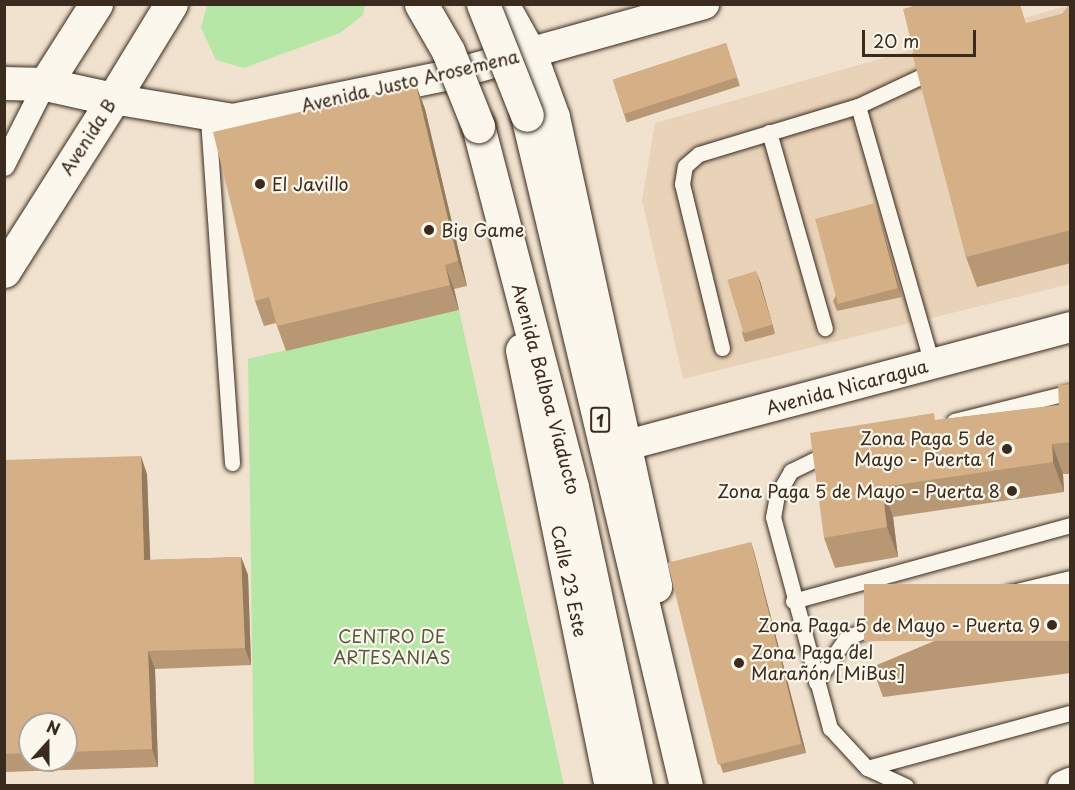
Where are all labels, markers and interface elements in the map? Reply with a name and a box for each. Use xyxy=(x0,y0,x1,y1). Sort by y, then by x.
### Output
scale bar xyxy=(865,18,979,56)
text: 20 m xyxy=(873,27,919,54)
street label: Avenida Justo Arosemena xyxy=(299,45,521,117)
street label: Avenida B xyxy=(55,95,121,179)
place label: El Javillo xyxy=(272,173,349,195)
marker: El Javillo xyxy=(253,177,267,191)
place label: Big Game xyxy=(441,219,526,241)
marker: Big Game xyxy=(422,223,436,237)
street label: Avenida Balboa Viaducto xyxy=(508,282,584,496)
street label: Avenida Nicaragua xyxy=(764,355,930,419)
road number: 1 xyxy=(590,407,610,433)
place label: Zona Paga 5 de Mayo - Puerta 1 xyxy=(853,428,995,470)
marker: Zona Paga 5 de Mayo - Puerta 1 xyxy=(1000,442,1014,456)
place label: Zona Paga 5 de Mayo - Puerta 8 xyxy=(714,480,1000,502)
marker: Zona Paga 5 de Mayo - Puerta 8 xyxy=(1005,484,1019,498)
street label: Calle 23 Este xyxy=(546,522,592,640)
place label: Zona Paga 5 de Mayo - Puerta 9 xyxy=(755,614,1040,636)
marker: Zona Paga 5 de Mayo - Puerta 9 xyxy=(1045,618,1059,632)
park label: CENTRO DE ARTESANIAS xyxy=(333,626,451,668)
place label: Zona Paga del Marañón [MiBus] xyxy=(751,642,905,684)
marker: Zona Paga del Marañón [MiBus] xyxy=(732,656,746,670)
north arrow xyxy=(18,712,78,772)
text: N xyxy=(44,714,64,741)

